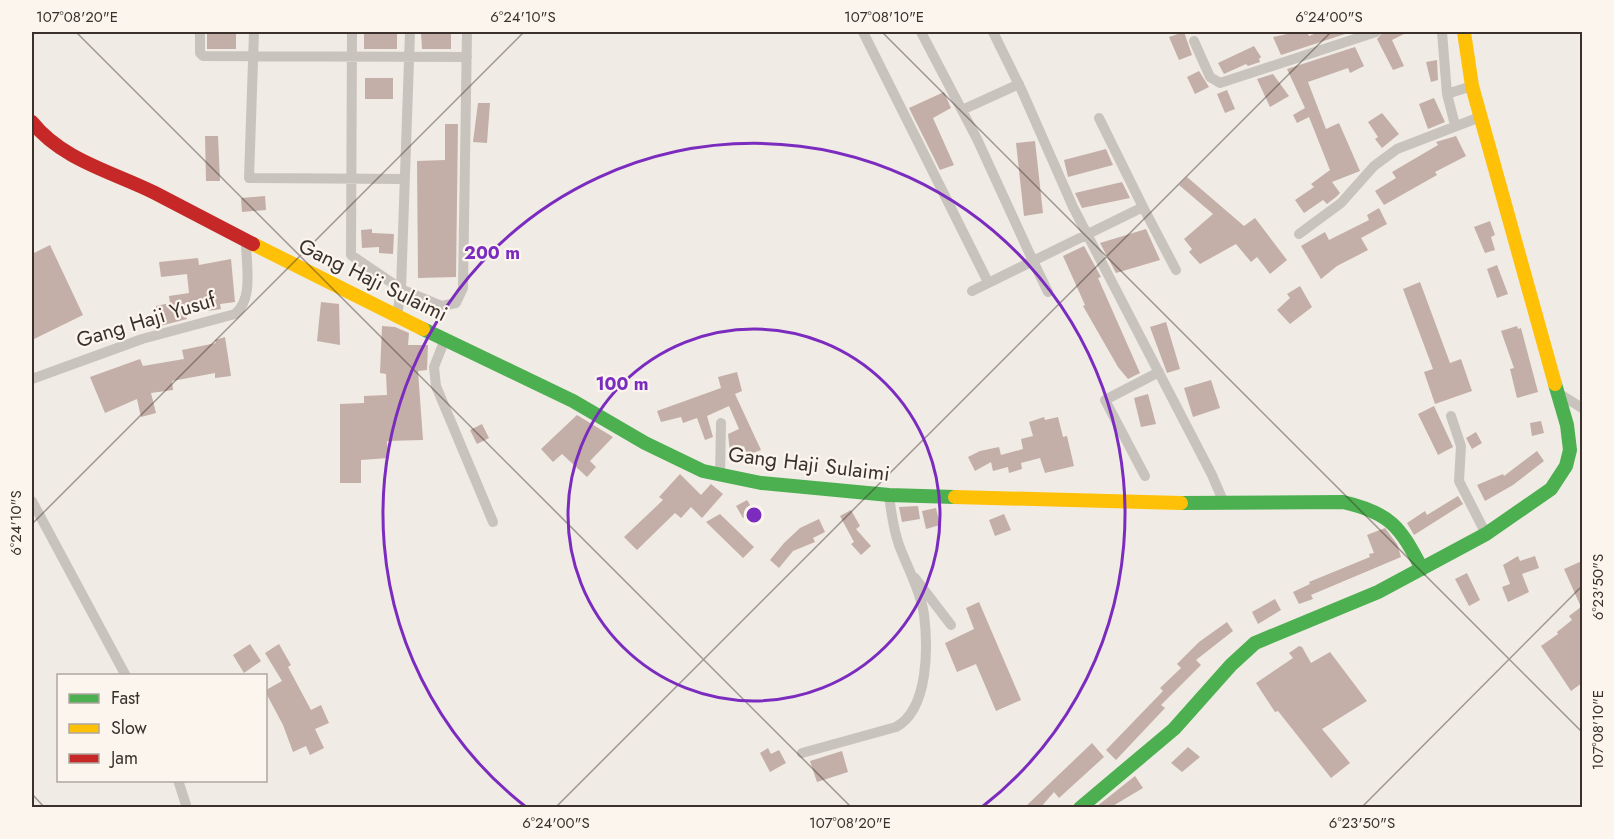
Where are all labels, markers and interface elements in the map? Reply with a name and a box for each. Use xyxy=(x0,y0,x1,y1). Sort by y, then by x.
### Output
text: 107°08'20"E xyxy=(36,6,118,28)
text: 6°24'10"S xyxy=(490,6,556,28)
text: 107°08'10"E xyxy=(844,6,924,28)
text: 6°24'00"S xyxy=(1295,6,1363,28)
street label: Gang Haji Sulaimi xyxy=(293,231,453,329)
text: 200 m xyxy=(464,240,520,266)
street label: Gang Haji Yusuf xyxy=(73,284,220,355)
text: 100 m xyxy=(595,371,649,397)
street label: Gang Haji Sulaimi xyxy=(726,439,892,489)
text: 6°24'10"S xyxy=(5,490,27,556)
centre of rings xyxy=(744,505,764,525)
text: 6°23'50"S xyxy=(1587,554,1609,620)
legend xyxy=(57,674,267,782)
text: Fast xyxy=(111,685,140,711)
text: 107°08'10"E xyxy=(1587,690,1609,770)
text: Slow xyxy=(111,715,148,741)
text: Jam xyxy=(109,745,138,771)
text: 6°24'00"S xyxy=(522,812,590,834)
text: 107°08'20"E xyxy=(809,812,891,834)
text: 6°23'50"S xyxy=(1329,812,1395,834)

